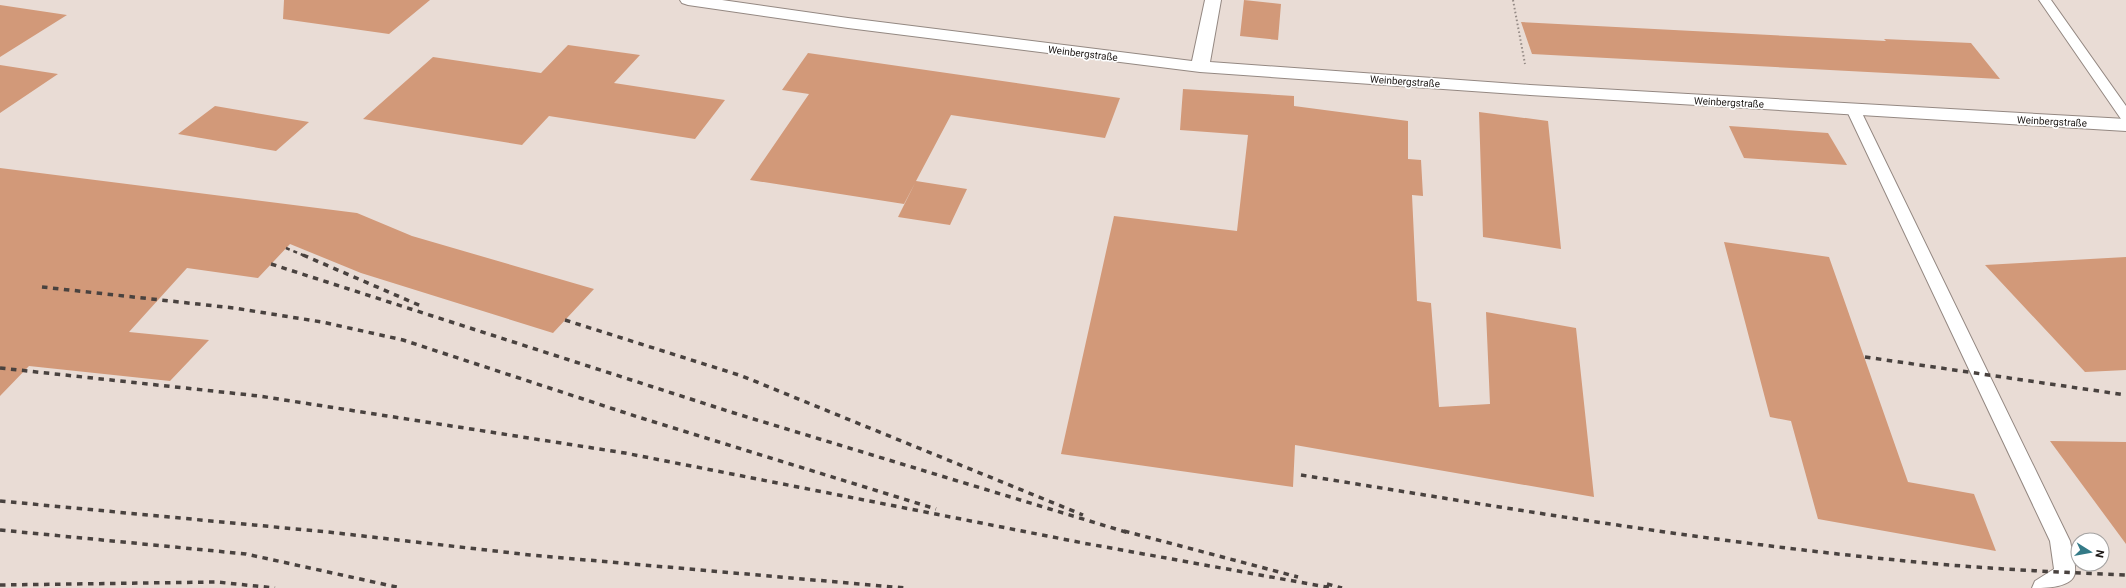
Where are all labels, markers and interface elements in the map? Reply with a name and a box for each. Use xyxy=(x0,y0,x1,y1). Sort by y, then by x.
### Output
street label: Weinbergstraße xyxy=(1047,44,1118,63)
street label: Weinbergstraße xyxy=(1370,74,1440,89)
street label: Weinbergstraße xyxy=(1694,95,1764,110)
street label: Weinbergstraße xyxy=(2017,114,2087,129)
north arrow xyxy=(2070,532,2110,572)
text: N xyxy=(2092,549,2106,559)

